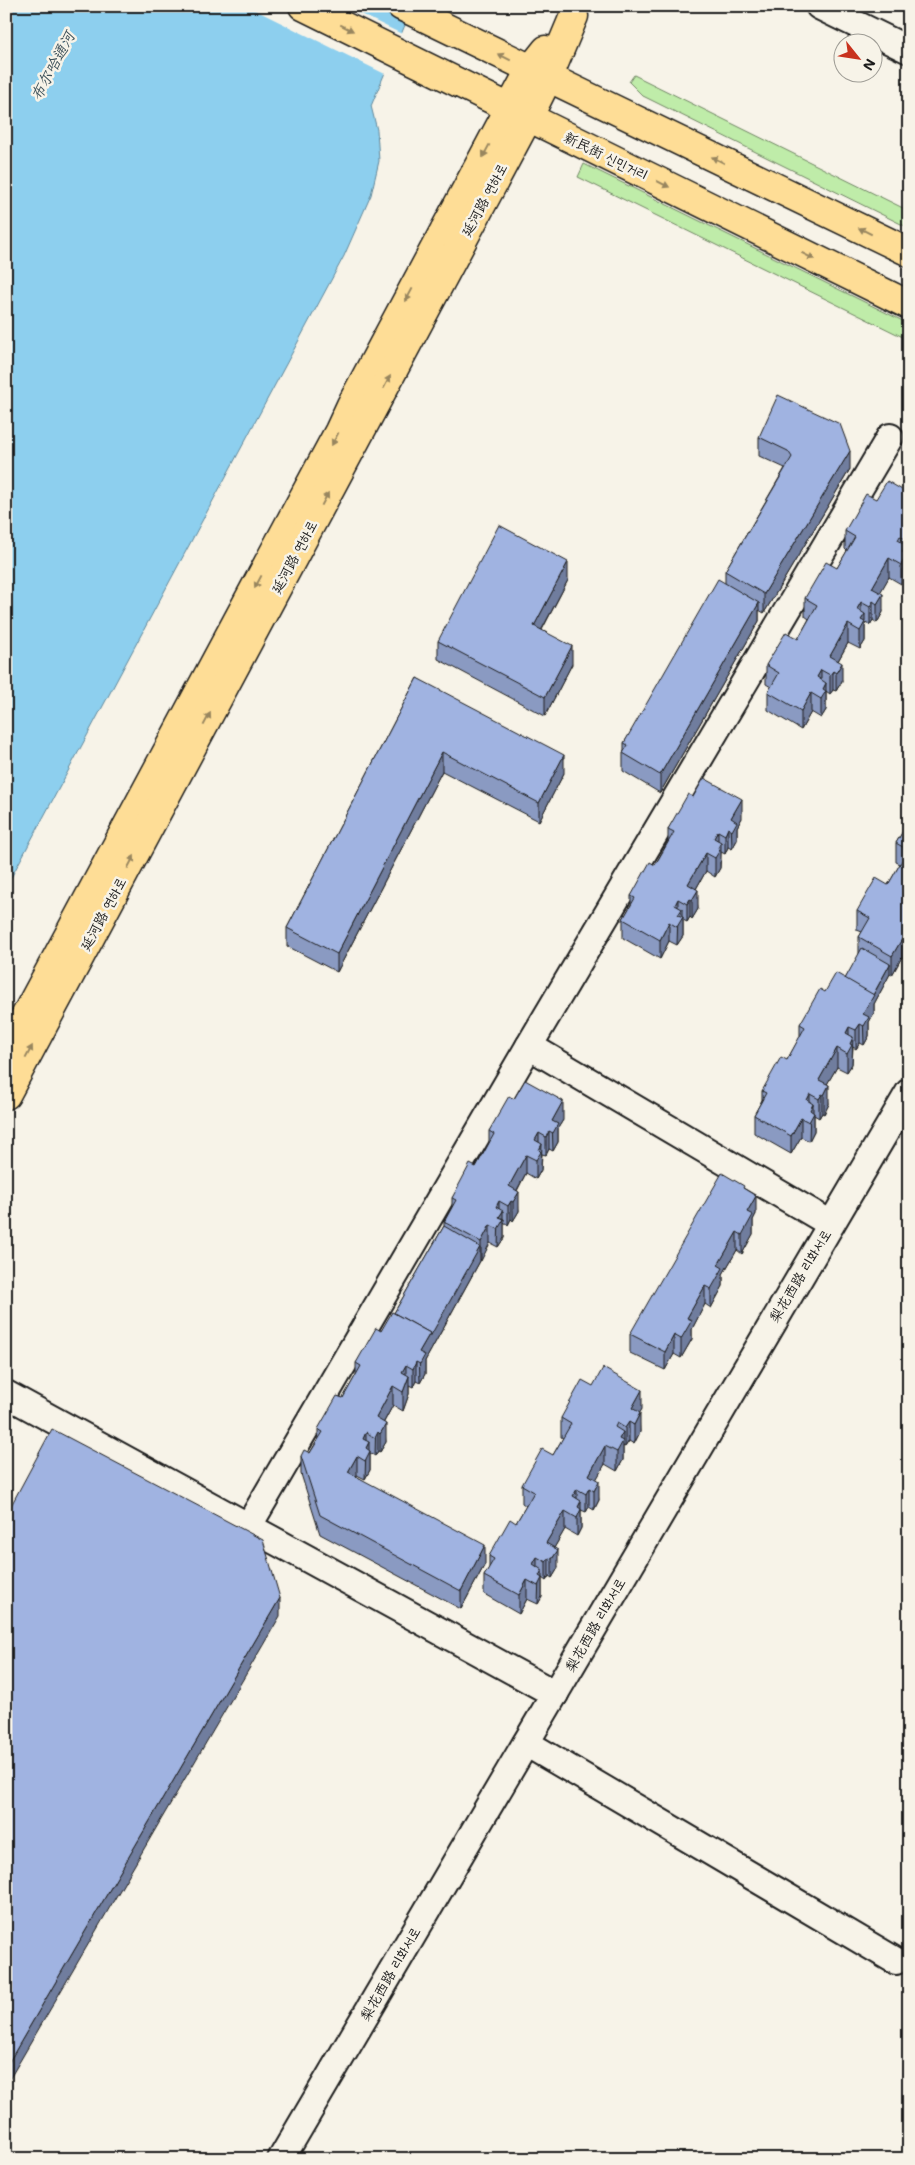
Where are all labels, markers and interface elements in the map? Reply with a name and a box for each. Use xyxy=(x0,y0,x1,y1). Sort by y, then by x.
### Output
one-way arrow xyxy=(339,24,354,32)
water label: 布尔哈通河 xyxy=(26,25,80,103)
north arrow xyxy=(832,32,882,82)
one-way arrow xyxy=(497,53,512,61)
text: N xyxy=(859,55,881,74)
street label: 新民街 신민거리 xyxy=(561,127,652,184)
one-way arrow xyxy=(482,144,490,159)
one-way arrow xyxy=(711,156,725,164)
street label: 延河路 연하로 xyxy=(456,160,511,240)
one-way arrow xyxy=(656,180,670,188)
one-way arrow xyxy=(858,227,872,235)
one-way arrow xyxy=(801,252,816,260)
one-way arrow xyxy=(405,288,414,302)
one-way arrow xyxy=(383,375,392,389)
one-way arrow xyxy=(330,432,339,446)
one-way arrow xyxy=(321,491,329,506)
street label: 延河路 연하로 xyxy=(266,517,321,597)
one-way arrow xyxy=(254,575,262,590)
one-way arrow xyxy=(203,712,211,726)
one-way arrow xyxy=(126,856,135,869)
street label: 延河路 연하로 xyxy=(75,874,130,954)
one-way arrow xyxy=(25,1045,33,1059)
street label: 梨花西路 리화서로 xyxy=(764,1226,835,1326)
street label: 梨花西路 리화서로 xyxy=(560,1574,629,1675)
street label: 梨花西路 리화서로 xyxy=(355,1923,424,2024)

